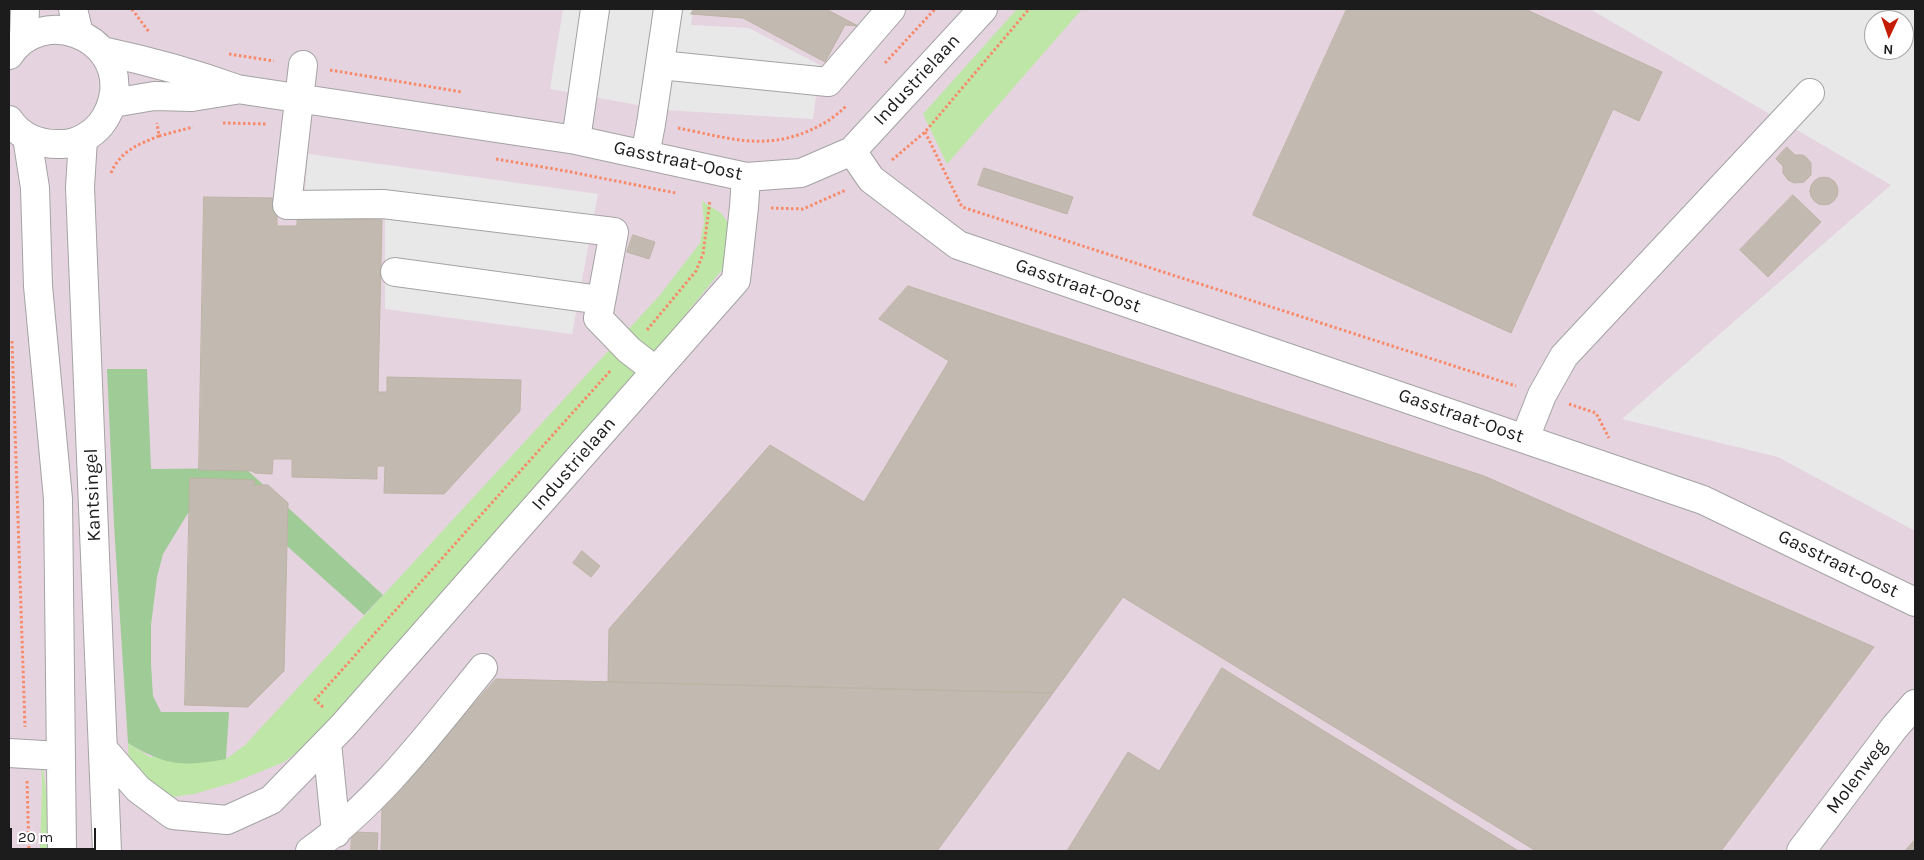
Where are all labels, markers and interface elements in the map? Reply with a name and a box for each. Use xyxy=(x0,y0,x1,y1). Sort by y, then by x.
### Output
north arrow xyxy=(1864,10,1914,60)
street label: Industrielaan xyxy=(869,30,965,130)
text: N xyxy=(1883,41,1894,58)
street label: Gasstraat-Oost xyxy=(611,136,745,186)
street label: Gasstraat-Oost xyxy=(1012,254,1144,318)
street label: Gasstraat-Oost xyxy=(1395,384,1527,448)
street label: Industrielaan xyxy=(527,412,621,516)
street label: Kantsingel xyxy=(80,448,106,542)
street label: Gasstraat-Oost xyxy=(1774,525,1902,603)
street label: Molenweg xyxy=(1822,735,1892,819)
scale bar xyxy=(12,818,99,850)
text: 20 m xyxy=(18,828,53,846)

